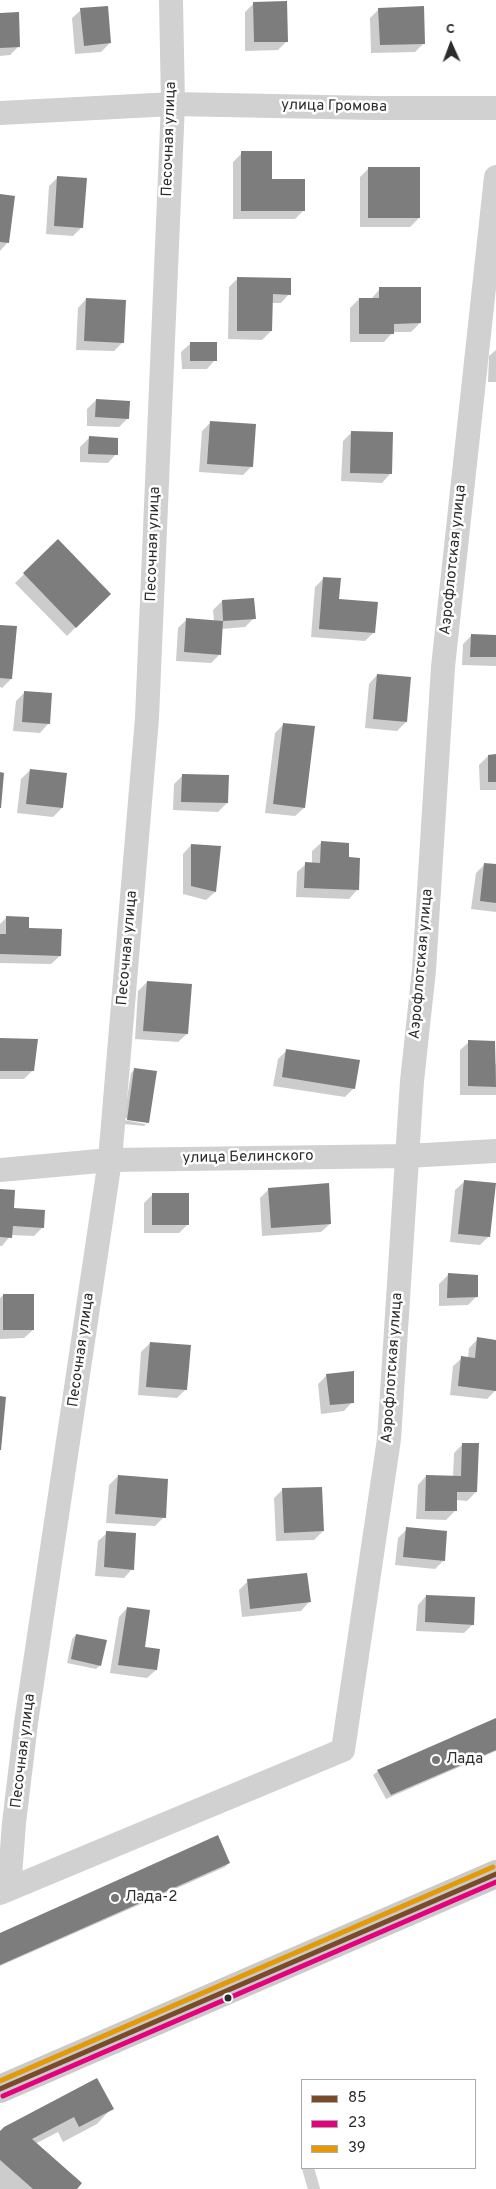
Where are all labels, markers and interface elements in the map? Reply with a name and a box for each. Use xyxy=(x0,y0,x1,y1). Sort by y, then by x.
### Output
north arrow xyxy=(426,20,476,70)
text: С xyxy=(446,21,455,38)
street label: Песочная улица xyxy=(159,81,181,197)
street label: улица Громова xyxy=(281,97,387,117)
street label: Аэрофлотская улица xyxy=(437,484,471,636)
street label: Песочная улица xyxy=(143,486,165,602)
street label: Аэрофлотская улица xyxy=(406,888,438,1040)
street label: Песочная улица xyxy=(114,890,142,1006)
street label: улица Белинского xyxy=(182,1148,314,1168)
street label: Песочная улица xyxy=(65,1292,99,1408)
street label: Аэрофлотская улица xyxy=(379,1292,407,1444)
street label: Песочная улица xyxy=(8,1693,40,1809)
place label: Лада xyxy=(446,1751,483,1769)
marker: Лада xyxy=(430,1754,442,1766)
place label: Лада-2 xyxy=(125,1889,177,1907)
marker: Лада-2 xyxy=(109,1892,121,1904)
unlabelled marker xyxy=(223,1993,233,2003)
legend xyxy=(301,2079,476,2169)
text: 85 xyxy=(348,2089,366,2108)
text: 23 xyxy=(348,2114,366,2133)
text: 39 xyxy=(348,2139,366,2158)

